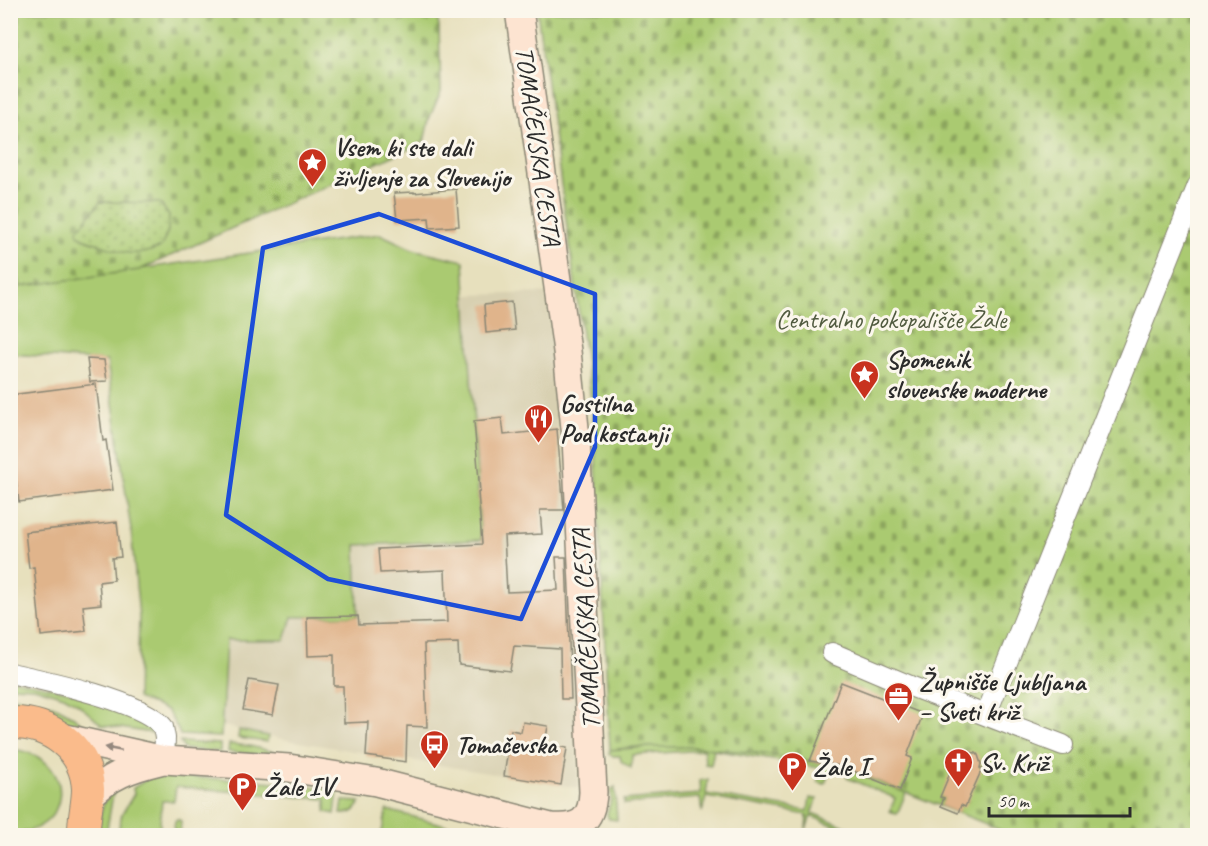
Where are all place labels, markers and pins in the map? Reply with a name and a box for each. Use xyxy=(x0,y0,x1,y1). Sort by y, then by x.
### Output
place label: Vsem ki ste dali življenje za Slovenijo xyxy=(334,131,513,194)
place icon: Vsem ki ste dali življenje za Slovenijo xyxy=(297,146,329,188)
place label: Spomenik slovenske moderne xyxy=(886,343,1048,406)
place icon: Spomenik slovenske moderne xyxy=(849,358,881,400)
place label: Gostilna Pod kostanji xyxy=(560,387,672,450)
restaurant icon: Gostilna Pod kostanji xyxy=(523,402,555,444)
place label: Župnišče Ljubljana – Sveti križ xyxy=(919,665,1087,728)
office icon: Župnišče Ljubljana – Sveti križ xyxy=(882,680,914,722)
bus stop icon: Tomačevska xyxy=(419,728,451,770)
place label: Tomačevska xyxy=(456,728,559,761)
church icon: Sv. Križ xyxy=(943,746,975,788)
place label: Sv. Križ xyxy=(980,746,1051,779)
parking icon: Žale I xyxy=(776,750,808,792)
place label: Žale I xyxy=(813,750,875,783)
parking icon: Žale IV xyxy=(227,770,259,812)
place label: Žale IV xyxy=(264,770,338,803)

